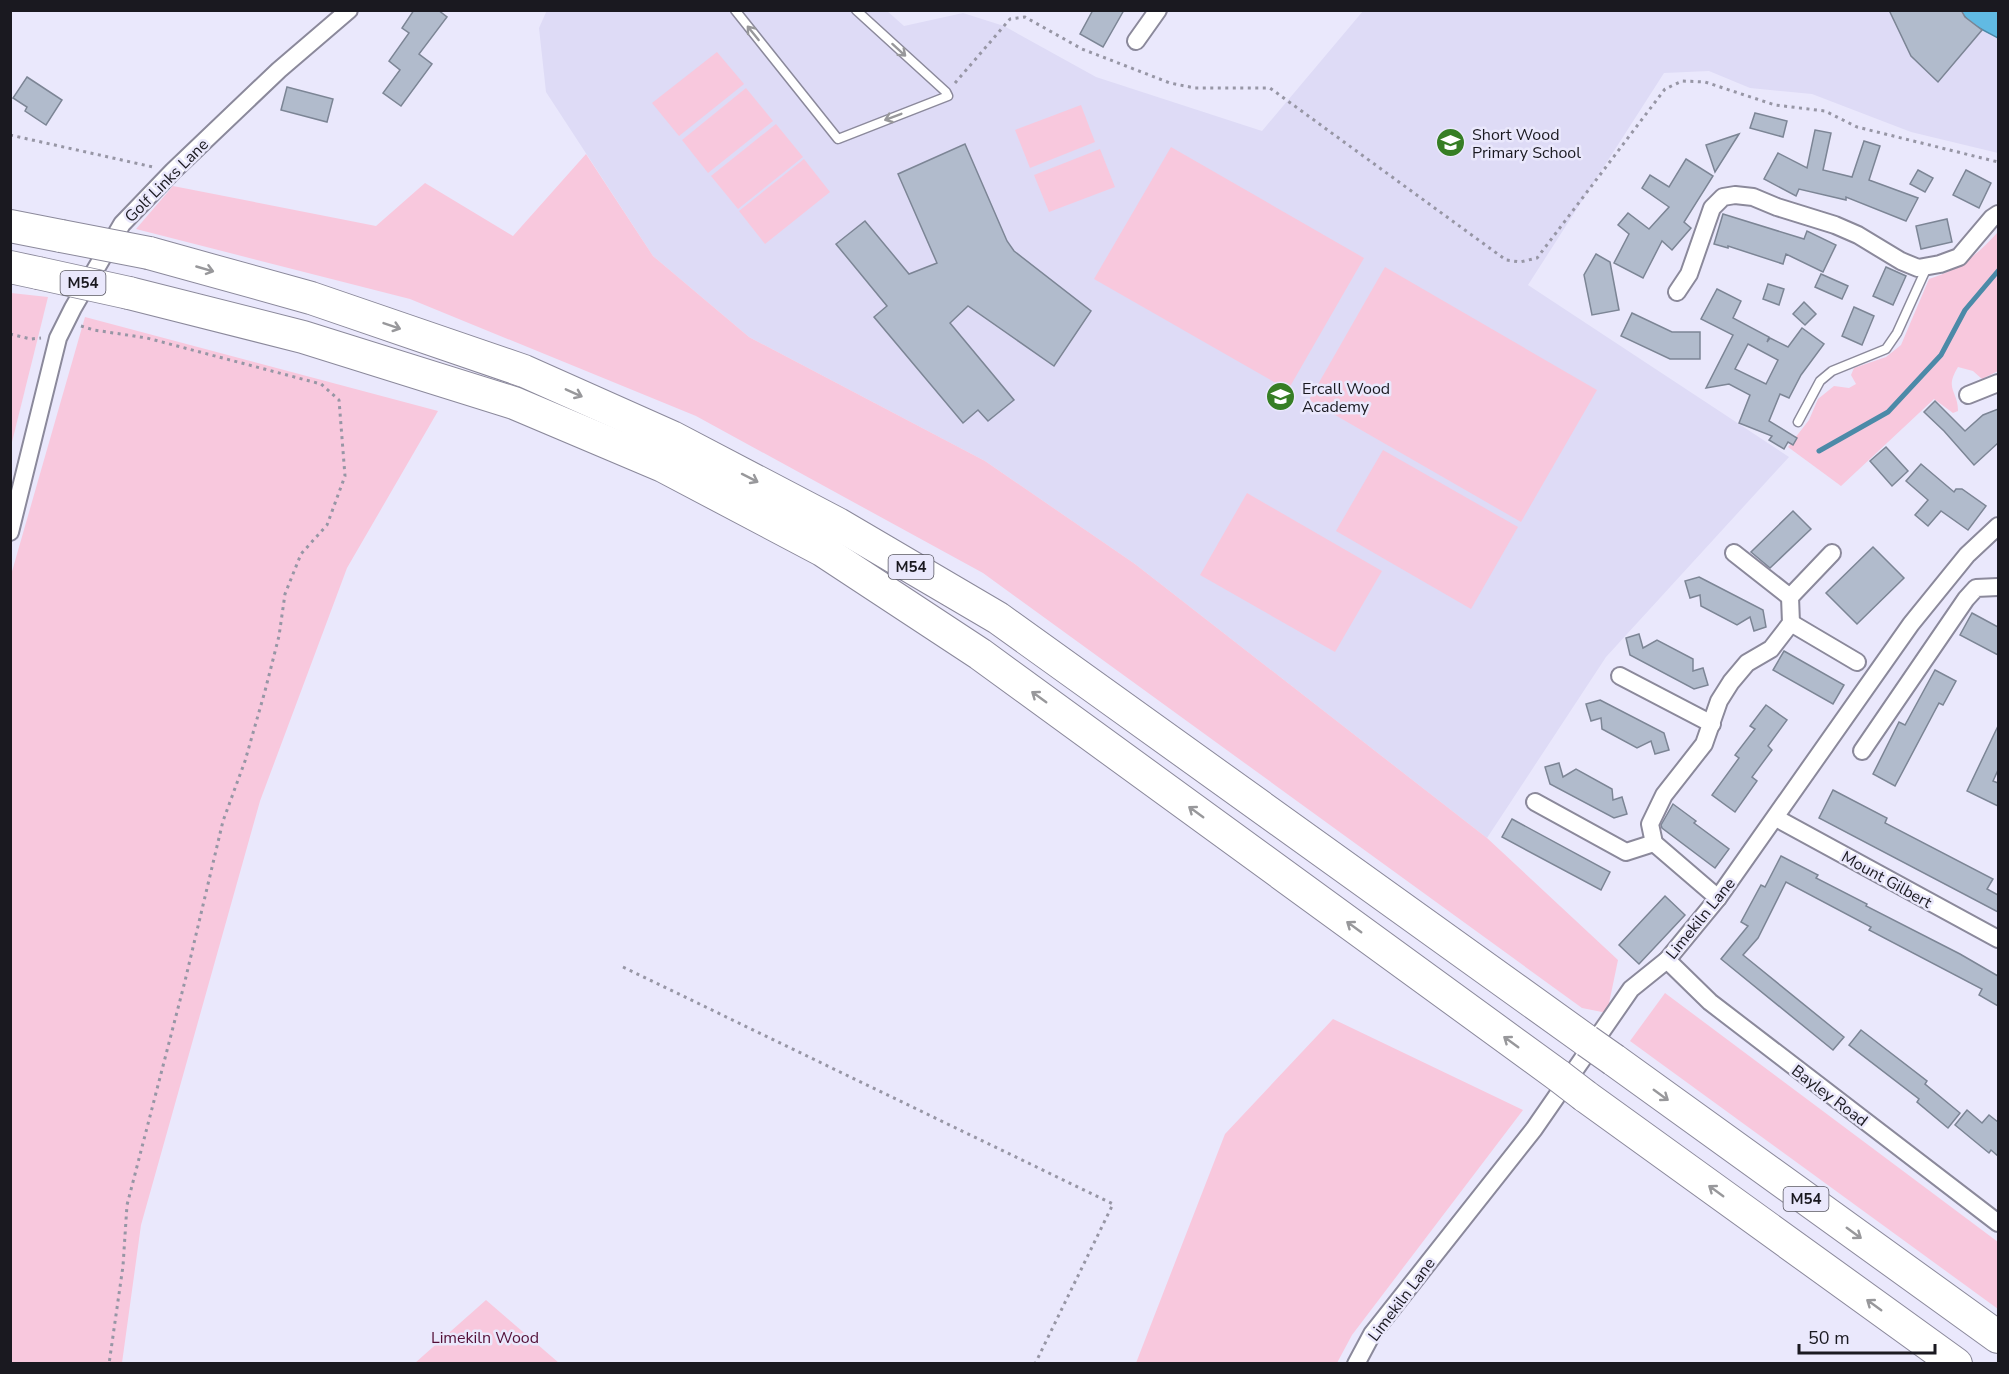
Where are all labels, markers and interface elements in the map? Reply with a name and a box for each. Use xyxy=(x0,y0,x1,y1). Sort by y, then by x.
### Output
one-way arrow xyxy=(746,25,759,41)
one-way arrow xyxy=(891,43,906,57)
one-way arrow xyxy=(884,113,903,124)
place label: Short Wood Primary School xyxy=(1472,124,1581,164)
school or university icon: Short Wood Primary School xyxy=(1435,127,1467,159)
street label: Golf Links Lane xyxy=(120,134,214,228)
one-way arrow xyxy=(195,264,214,275)
road number: M54 xyxy=(60,271,106,295)
one-way arrow xyxy=(382,321,401,332)
place label: Ercall Wood Academy xyxy=(1302,378,1390,418)
school or university icon: Ercall Wood Academy xyxy=(1265,381,1297,413)
one-way arrow xyxy=(565,388,583,400)
one-way arrow xyxy=(741,472,758,484)
road number: M54 xyxy=(888,555,934,579)
one-way arrow xyxy=(1031,691,1047,703)
one-way arrow xyxy=(1189,806,1205,818)
street label: Mount Gilbert xyxy=(1837,846,1936,914)
street label: Limekiln Lane xyxy=(1661,873,1740,964)
one-way arrow xyxy=(1346,921,1362,933)
one-way arrow xyxy=(1504,1036,1520,1048)
street label: Bayley Road xyxy=(1787,1060,1872,1132)
one-way arrow xyxy=(1653,1088,1669,1101)
one-way arrow xyxy=(1708,1185,1724,1198)
road number: M54 xyxy=(1784,1187,1828,1211)
one-way arrow xyxy=(1845,1227,1861,1239)
street label: Limekiln Lane xyxy=(1363,1253,1440,1346)
one-way arrow xyxy=(1867,1299,1883,1311)
scale bar xyxy=(1799,1317,1936,1355)
text: 50 m xyxy=(1808,1326,1850,1350)
park label: Limekiln Wood xyxy=(431,1327,539,1349)

